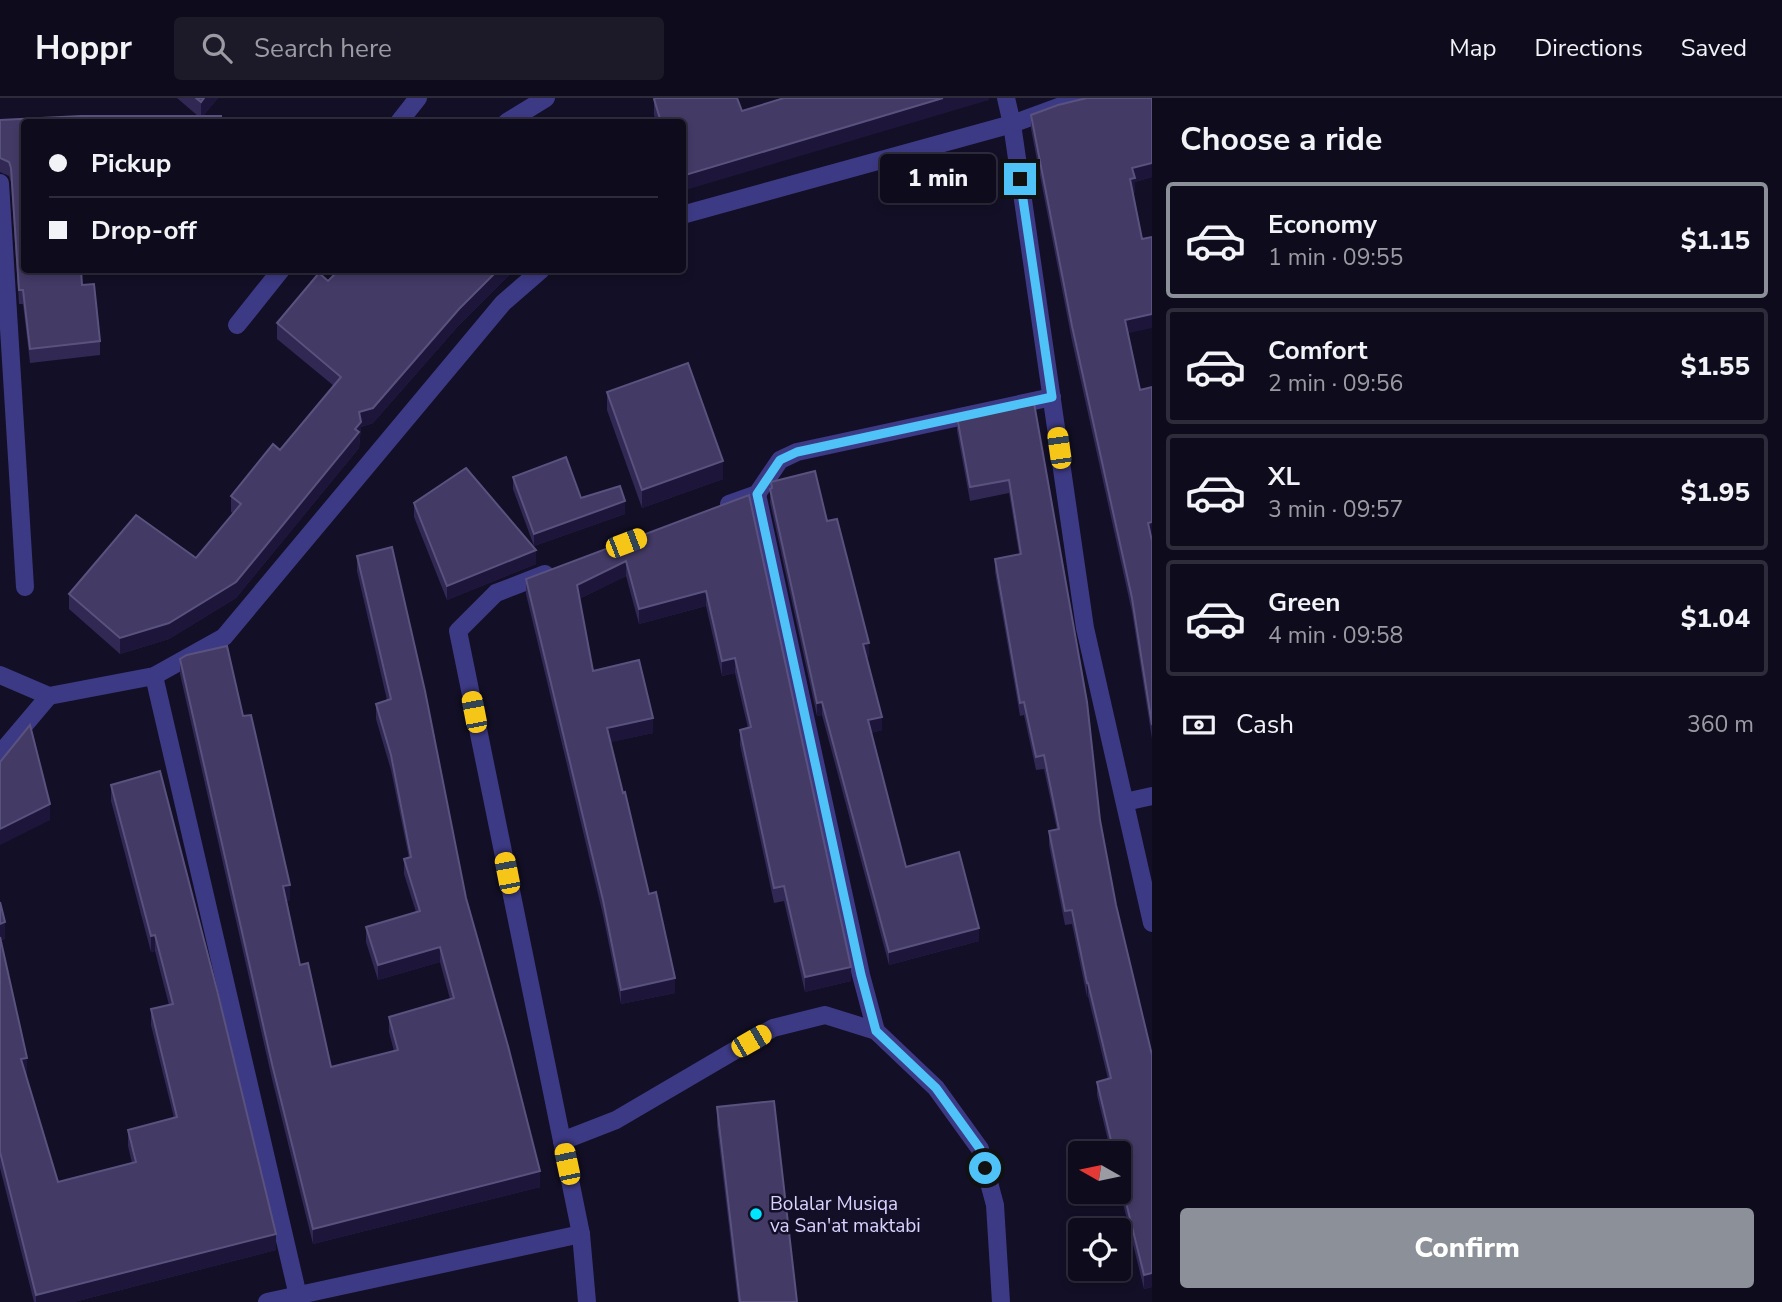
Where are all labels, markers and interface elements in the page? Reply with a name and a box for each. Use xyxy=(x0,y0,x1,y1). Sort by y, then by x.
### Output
search box xyxy=(174,17,664,80)
text: Hoppr xyxy=(35,26,132,71)
icon: search xyxy=(198,29,236,67)
text: Search here xyxy=(254,31,392,66)
text: Map xyxy=(1449,32,1496,64)
text: Directions xyxy=(1534,32,1643,64)
text: Saved xyxy=(1681,32,1747,64)
text: Choose a ride xyxy=(1180,118,1382,161)
text: Pickup xyxy=(91,146,171,181)
callout: 1 min xyxy=(880,154,996,204)
text: 1 min xyxy=(908,163,968,194)
route end xyxy=(1004,163,1036,195)
text: Economy xyxy=(1268,207,1377,242)
icon: car xyxy=(1184,209,1247,272)
text: Drop-off xyxy=(91,213,197,248)
text: $1.15 xyxy=(1681,223,1750,258)
text: 1 min · 09:55 xyxy=(1268,242,1403,273)
text: Comfort xyxy=(1268,333,1368,368)
icon: car xyxy=(1184,335,1247,398)
text: $1.55 xyxy=(1681,349,1750,384)
text: 2 min · 09:56 xyxy=(1268,368,1403,399)
car xyxy=(1046,426,1073,470)
text: XL xyxy=(1268,459,1300,494)
icon: car xyxy=(1184,461,1247,524)
text: $1.95 xyxy=(1681,475,1750,510)
text: 3 min · 09:57 xyxy=(1268,494,1403,525)
car xyxy=(603,526,650,560)
text: Green xyxy=(1268,585,1341,620)
icon: car xyxy=(1184,587,1247,650)
text: $1.04 xyxy=(1681,601,1750,636)
text: 4 min · 09:58 xyxy=(1268,620,1403,651)
car xyxy=(460,689,489,735)
icon: cash xyxy=(1180,706,1218,744)
text: Cash xyxy=(1236,707,1294,742)
text: 360 m xyxy=(1687,709,1754,740)
car xyxy=(493,850,522,896)
car xyxy=(728,1021,775,1061)
car xyxy=(553,1141,582,1187)
north arrow xyxy=(1068,1141,1130,1204)
map controls xyxy=(1068,1141,1131,1281)
route start xyxy=(969,1152,1001,1184)
place label: Bolalar Musiqa va San'at maktabi xyxy=(770,1191,921,1239)
marker: Bolalar Musiqa va San'at maktabi xyxy=(748,1206,764,1222)
button: Confirm xyxy=(1180,1208,1754,1288)
button: locate xyxy=(1068,1218,1131,1281)

